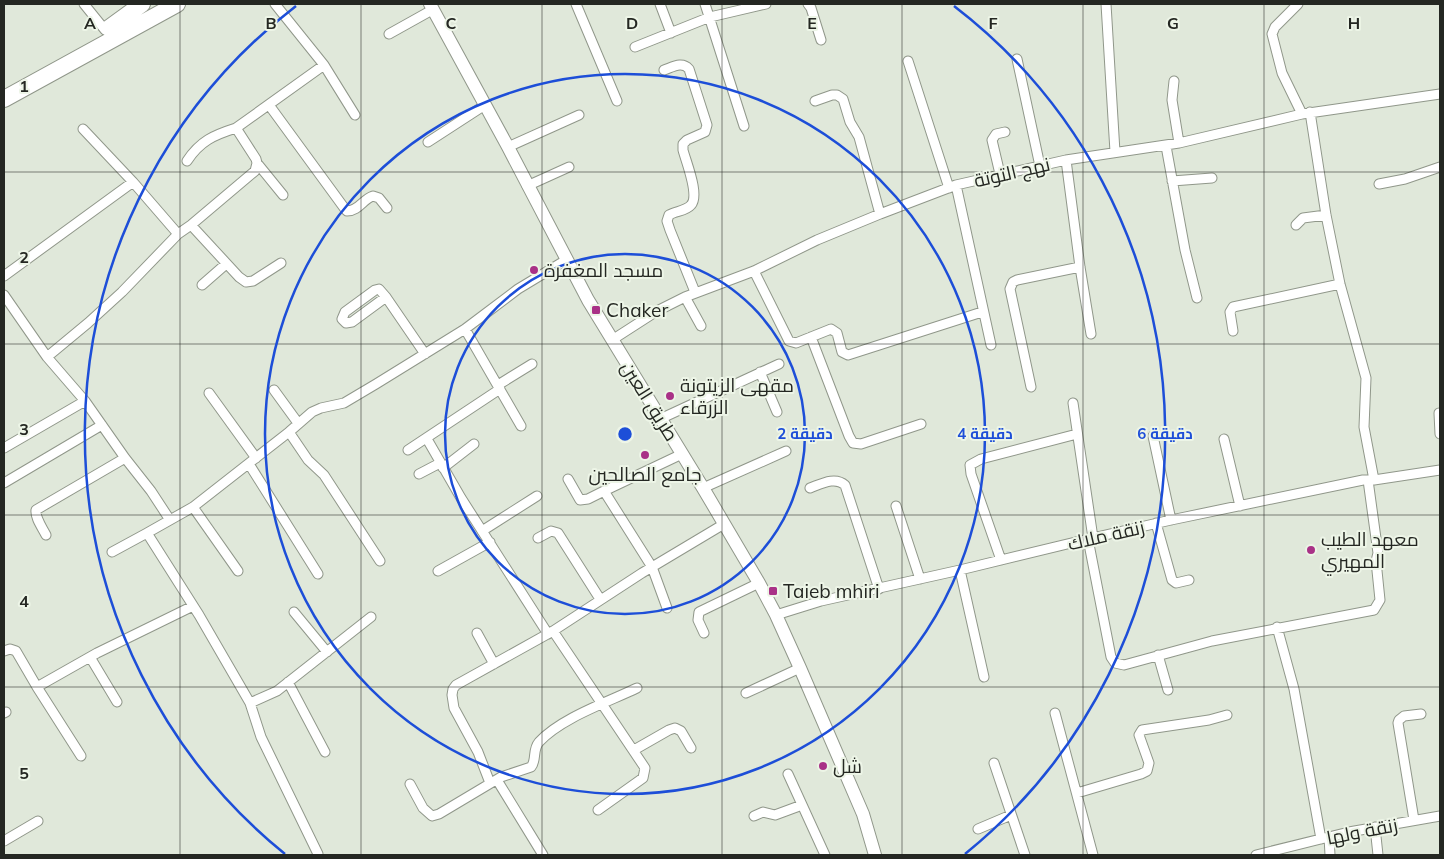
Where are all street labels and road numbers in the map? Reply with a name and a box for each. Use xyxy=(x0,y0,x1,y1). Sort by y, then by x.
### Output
street label: نهج التوتة xyxy=(972,152,1053,194)
street label: طريق العين xyxy=(615,357,684,446)
street label: زنقة ملاك xyxy=(1065,515,1147,555)
street label: زنقة ولها xyxy=(1324,812,1400,850)

